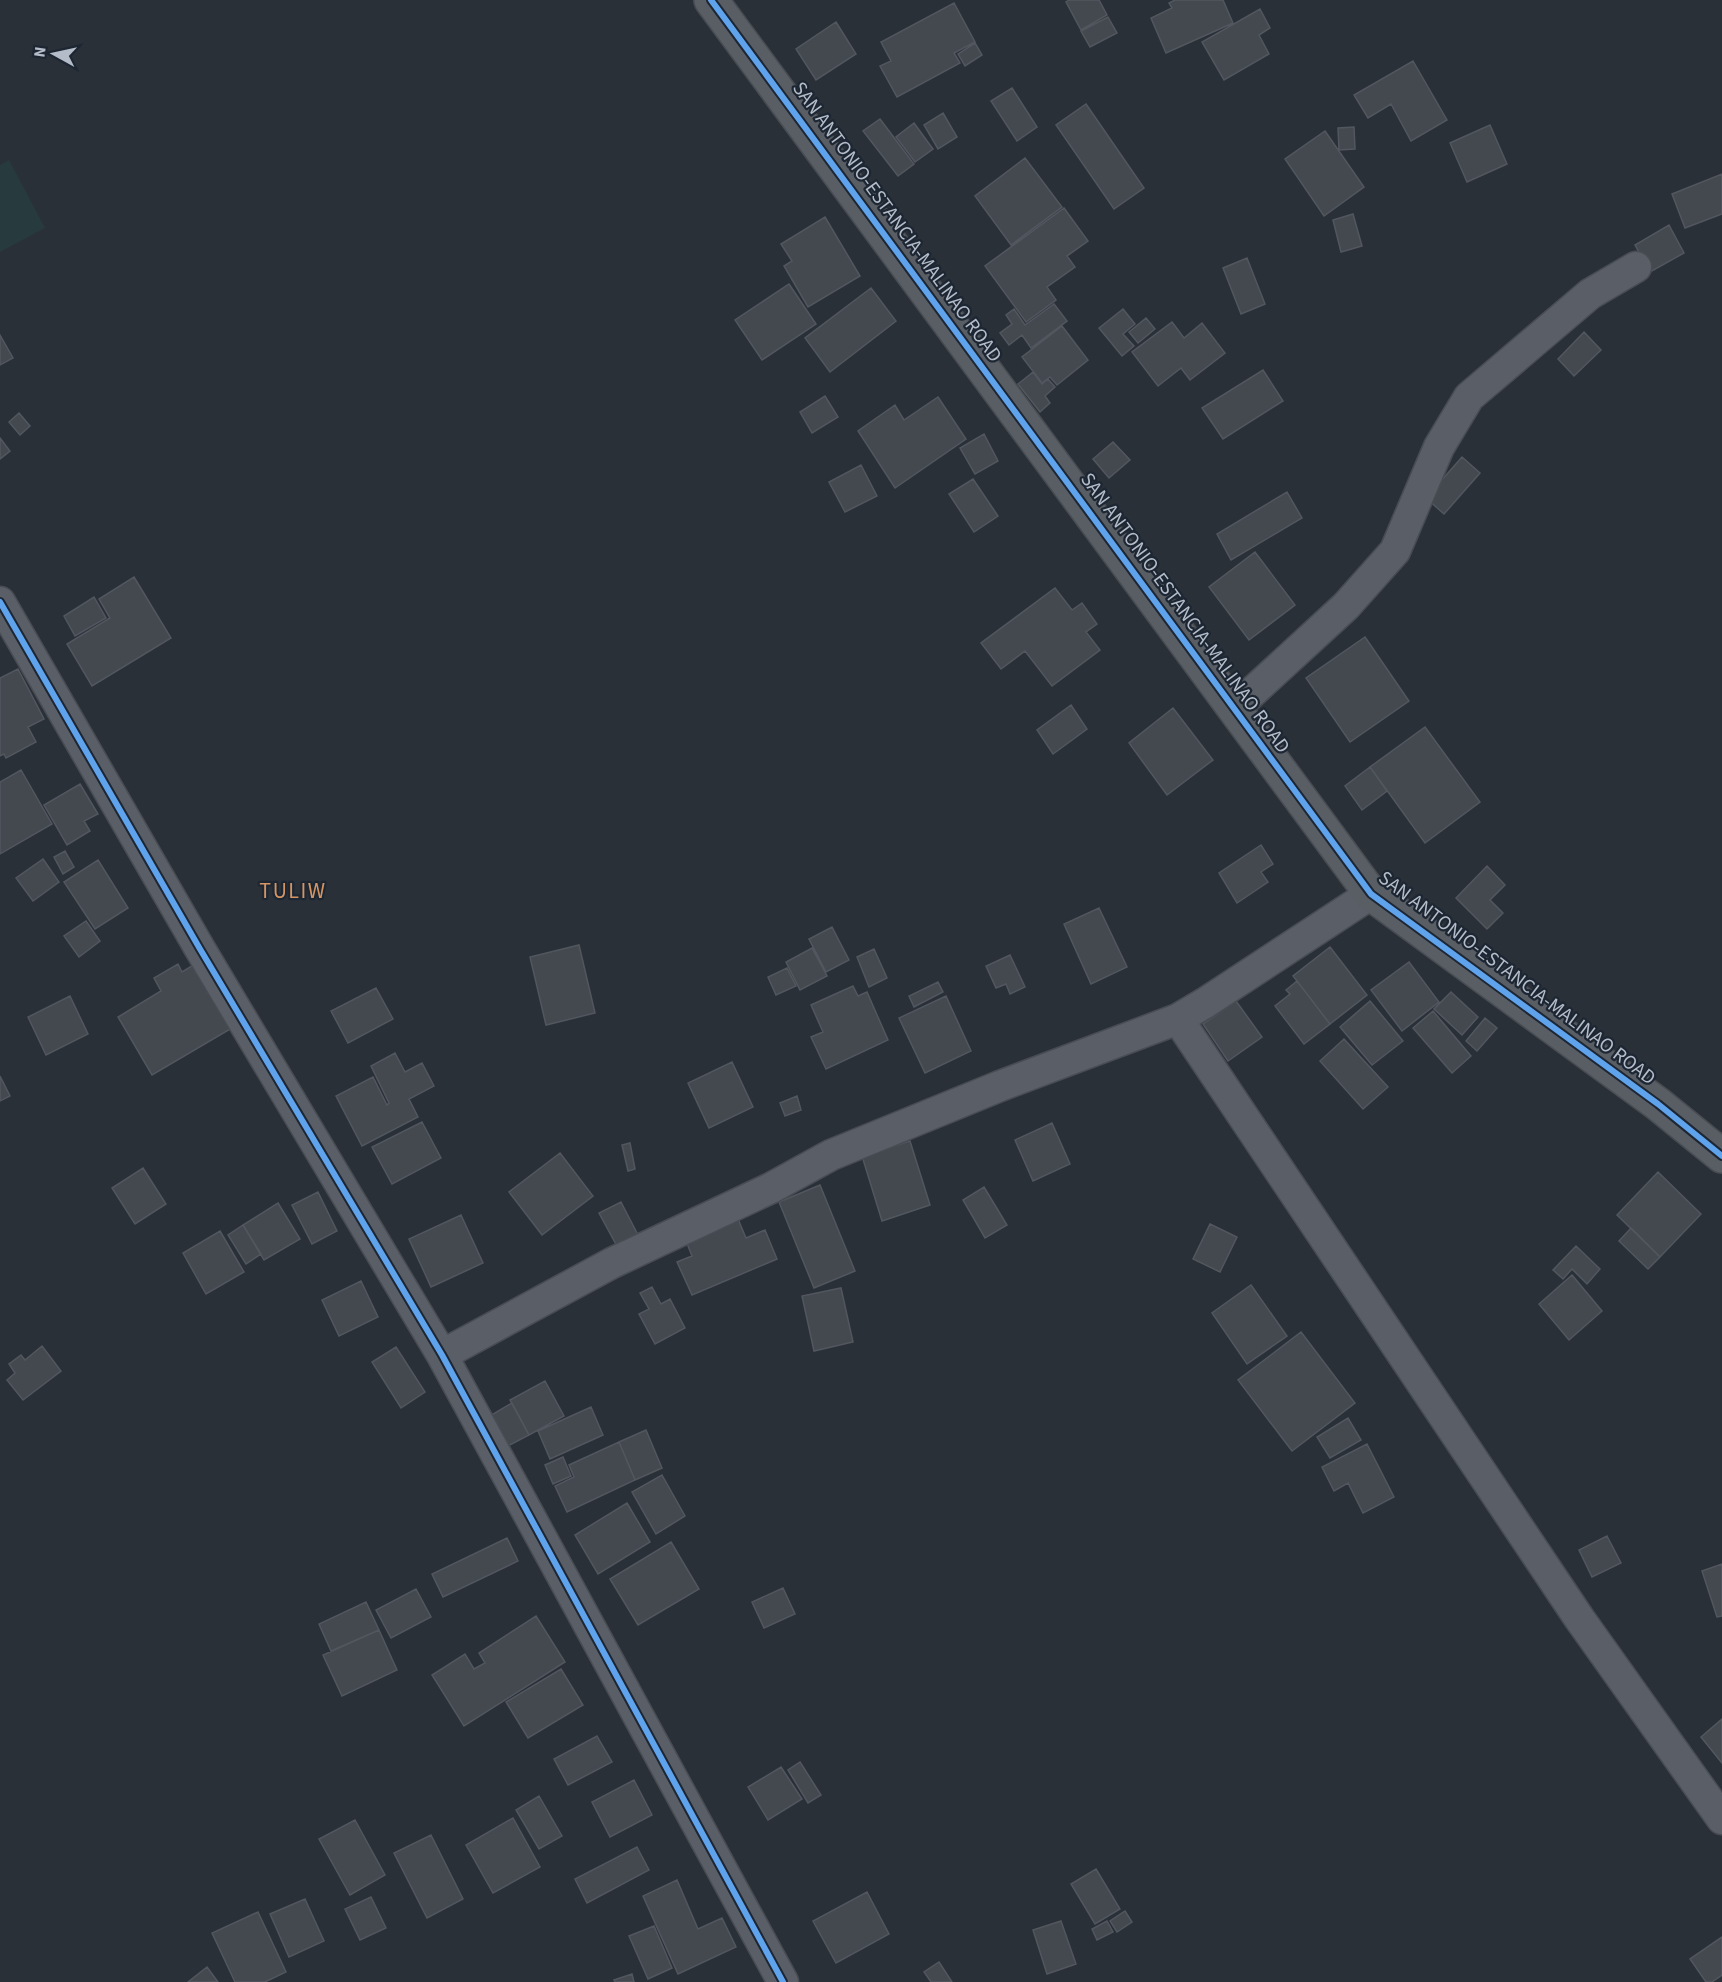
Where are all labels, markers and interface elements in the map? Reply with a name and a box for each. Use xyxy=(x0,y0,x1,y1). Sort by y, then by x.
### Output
north arrow xyxy=(24,24,84,84)
text: N xyxy=(29,45,52,59)
street label: SAN ANTONIO-ESTANCIA-MALINAO ROAD xyxy=(786,76,1008,368)
street label: SAN ANTONIO-ESTANCIA-MALINAO ROAD xyxy=(1074,467,1296,759)
street label: SAN ANTONIO-ESTANCIA-MALINAO ROAD xyxy=(1373,864,1661,1092)
district label: TULIW xyxy=(259,875,327,907)

